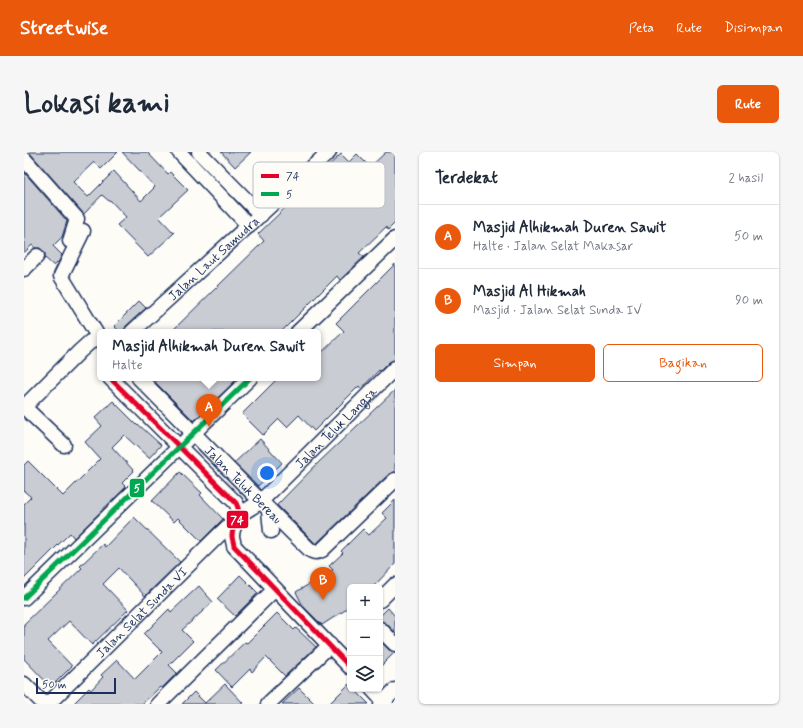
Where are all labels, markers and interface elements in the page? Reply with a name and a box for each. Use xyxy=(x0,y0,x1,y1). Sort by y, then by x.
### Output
text: Streetwise xyxy=(20,16,108,41)
text: Peta xyxy=(629,19,654,37)
text: Rute xyxy=(676,19,702,37)
text: Disimpan xyxy=(724,19,783,37)
button: Rute xyxy=(717,85,779,123)
text: Lokasi kami xyxy=(24,86,170,123)
legend xyxy=(253,162,385,208)
text: Terdekat xyxy=(435,167,498,189)
text: 74 xyxy=(286,170,300,184)
text: 2 hasil xyxy=(729,170,763,187)
text: 5 xyxy=(286,188,293,202)
street label: Jalan Laut Samudra xyxy=(165,213,264,305)
text: Masjid Alhikmah Duren Sawit xyxy=(473,218,666,238)
text: A xyxy=(444,228,452,245)
text: 50 m xyxy=(734,228,763,245)
text: Halte · Jalan Selat Makasar xyxy=(473,238,633,255)
text: Masjid Al Hikmah xyxy=(473,282,586,302)
text: B xyxy=(444,292,452,309)
text: 90 m xyxy=(735,292,763,309)
text: Masjid · Jalan Selat Sunda IV xyxy=(473,302,642,319)
popup xyxy=(97,329,321,381)
text: Masjid Alhikmah Duren Sawit xyxy=(112,337,306,357)
button: Simpan xyxy=(435,344,595,382)
button: Bagikan xyxy=(603,344,763,382)
text: Halte xyxy=(112,357,143,374)
street label: Jalan Teluk Langsa xyxy=(292,384,381,473)
pin: A xyxy=(196,394,222,427)
street label: Jalan Teluk Bereau xyxy=(200,442,285,528)
your location xyxy=(257,463,277,483)
line badge: 5 xyxy=(129,478,145,498)
text: 5 xyxy=(134,482,141,496)
line badge: 74 xyxy=(226,510,249,529)
text: 74 xyxy=(230,514,244,528)
street label: Jalan Selat Sunda VI xyxy=(93,564,192,662)
pin: B xyxy=(310,567,336,600)
map controls xyxy=(347,584,383,692)
button: + xyxy=(347,584,383,620)
button: − xyxy=(347,620,383,656)
button: layers xyxy=(347,656,383,692)
scale bar xyxy=(36,676,116,695)
text: 50 m xyxy=(42,678,67,692)

